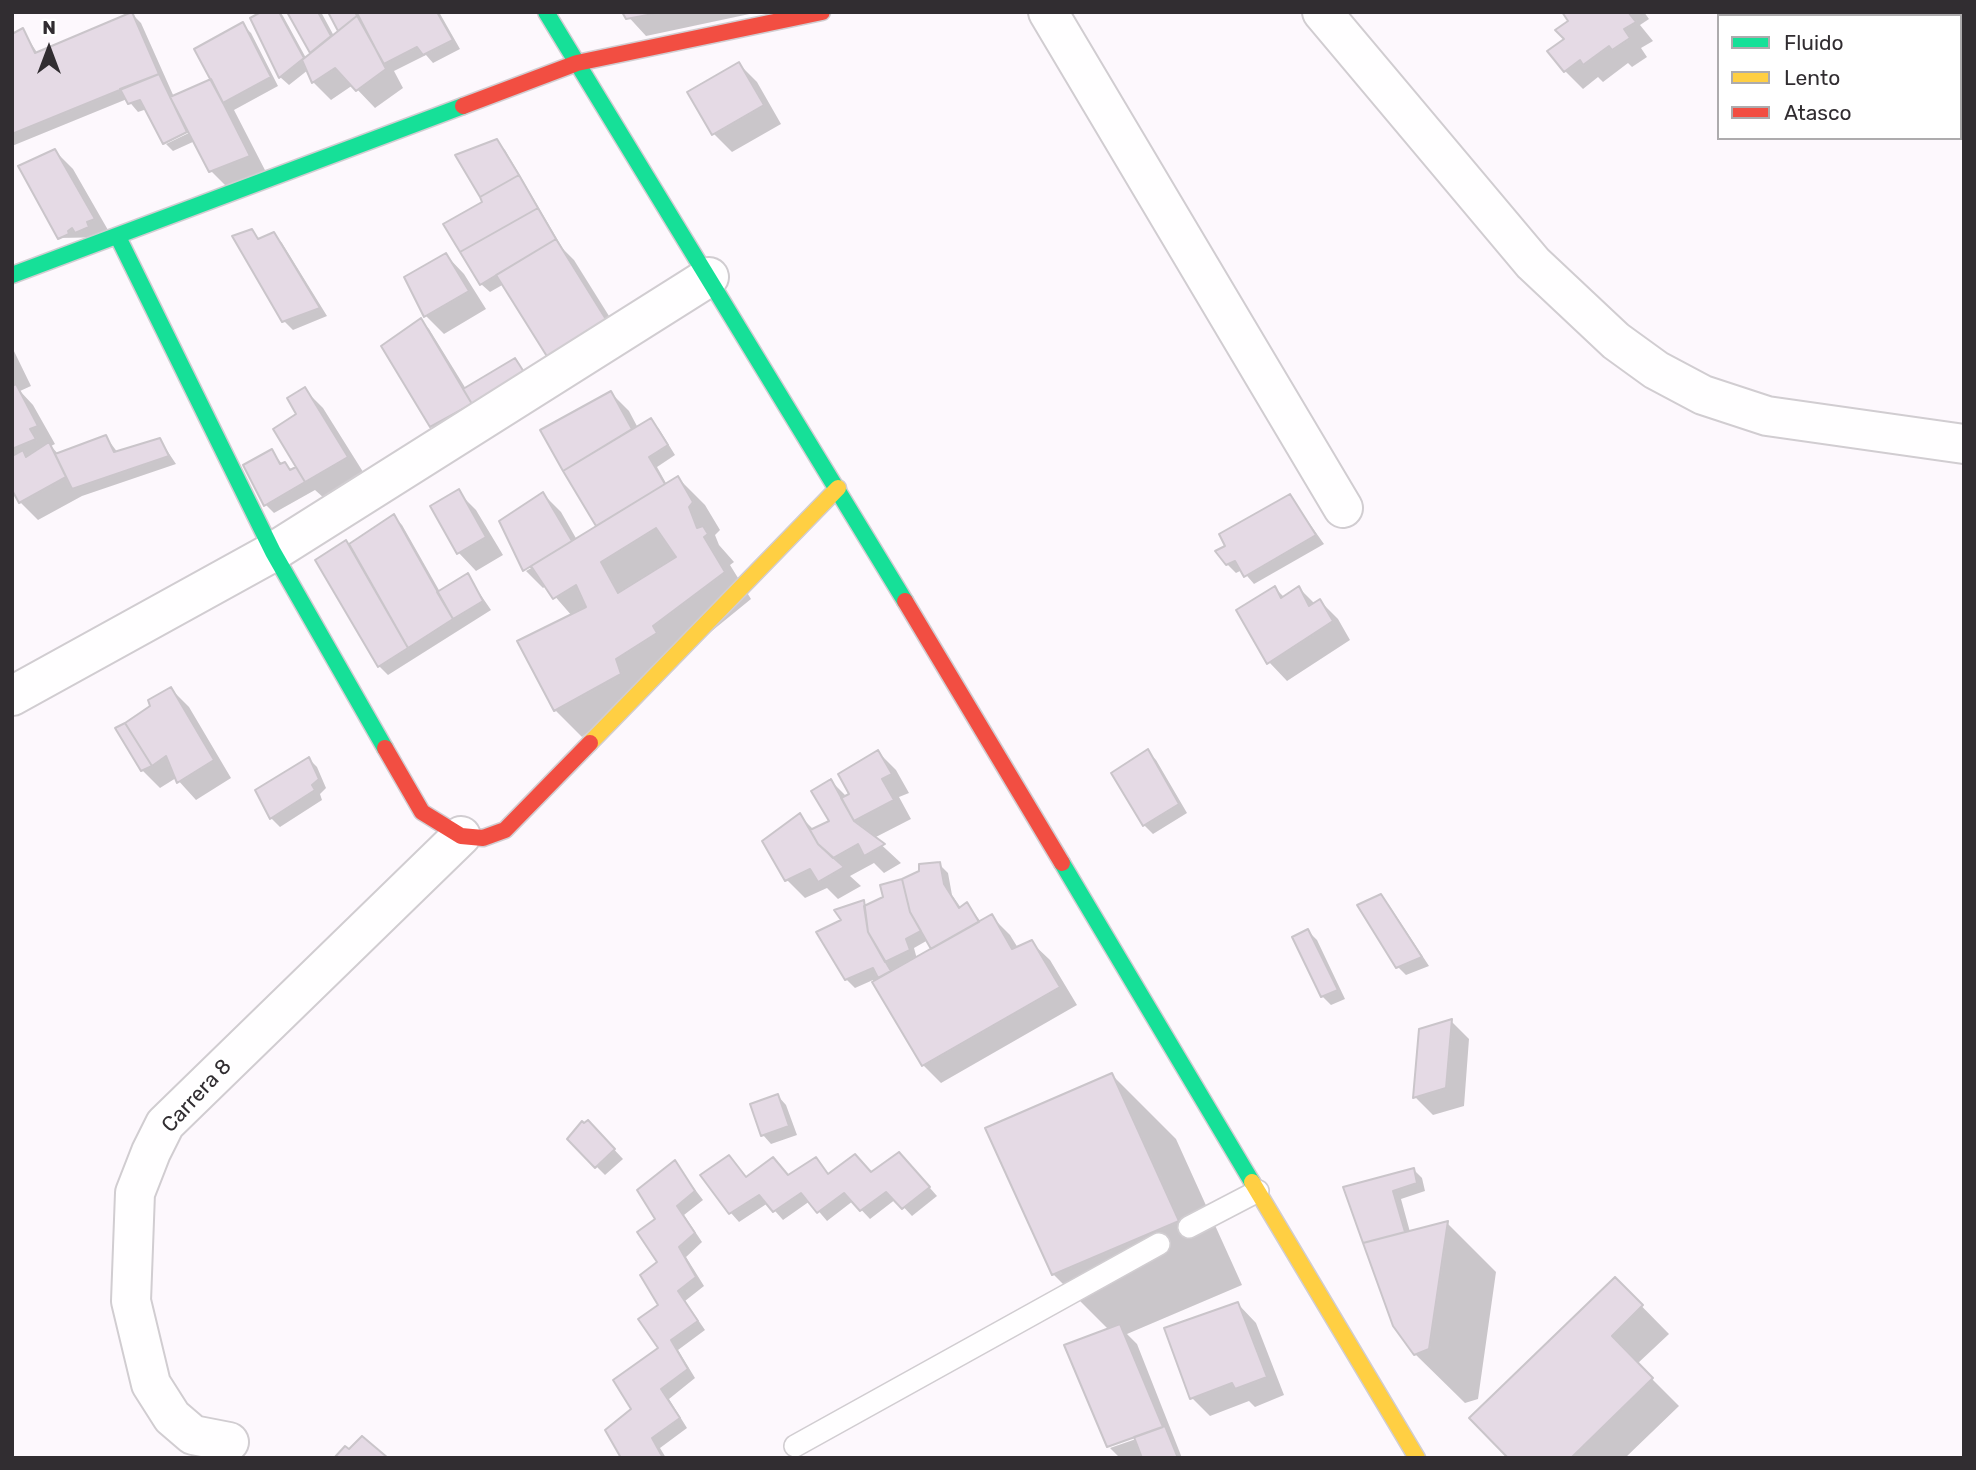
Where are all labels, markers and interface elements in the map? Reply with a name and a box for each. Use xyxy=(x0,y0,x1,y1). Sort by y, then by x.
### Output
north arrow xyxy=(14,14,84,84)
legend xyxy=(1717,14,1962,140)
text: N xyxy=(42,16,56,39)
text: Fluido xyxy=(1784,30,1844,55)
text: Lento xyxy=(1784,65,1840,90)
text: Atasco xyxy=(1784,100,1852,125)
street label: Carrera 8 xyxy=(157,1054,237,1138)

